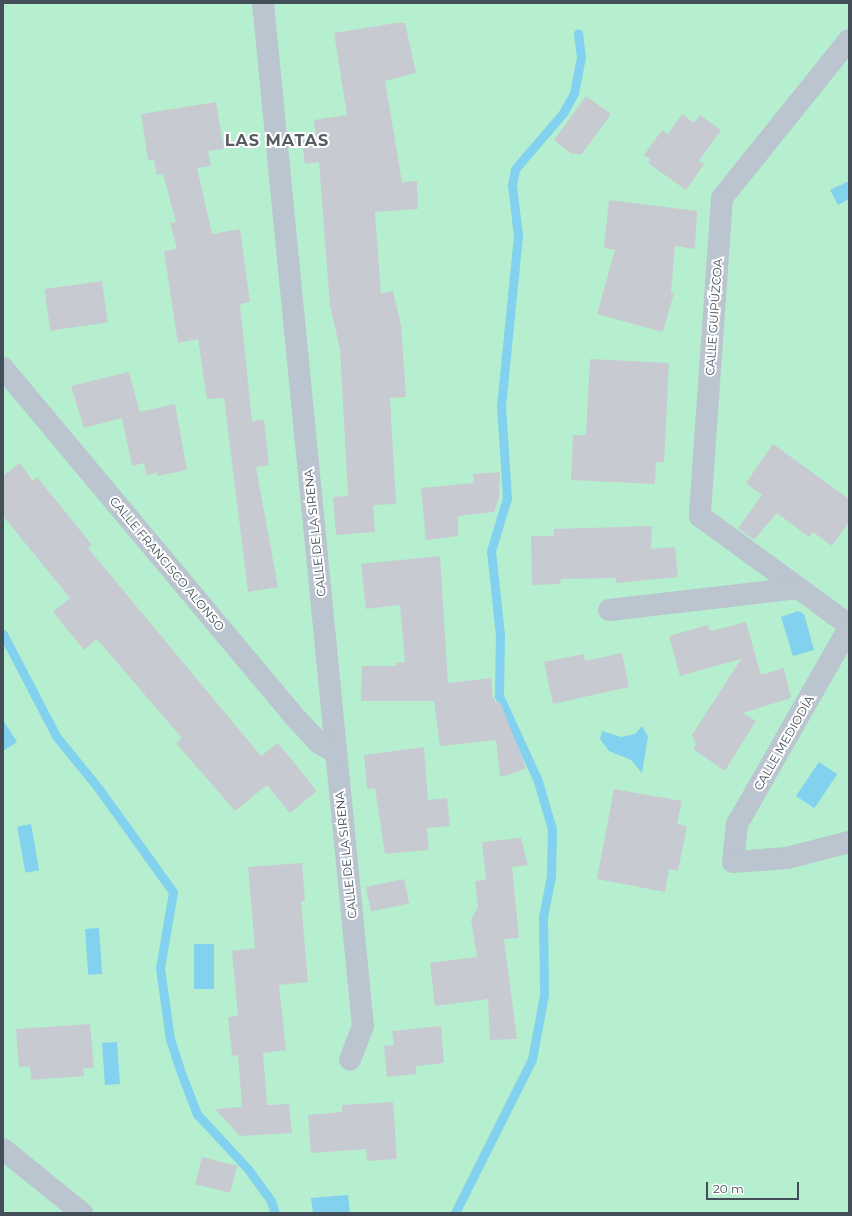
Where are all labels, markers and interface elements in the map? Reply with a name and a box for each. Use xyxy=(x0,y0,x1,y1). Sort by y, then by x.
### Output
district label: LAS MATAS xyxy=(225,131,329,151)
street label: CALLE GUIPÚZCOA xyxy=(703,258,725,376)
street label: CALLE DE LA SIRENA xyxy=(301,469,329,597)
street label: CALLE FRANCISCO ALONSO xyxy=(107,494,227,634)
street label: CALLE MEDIODÍA xyxy=(751,693,817,793)
street label: CALLE DE LA SIRENA xyxy=(332,791,360,919)
scale bar xyxy=(708,1174,801,1200)
text: 20 m xyxy=(713,1181,744,1196)

